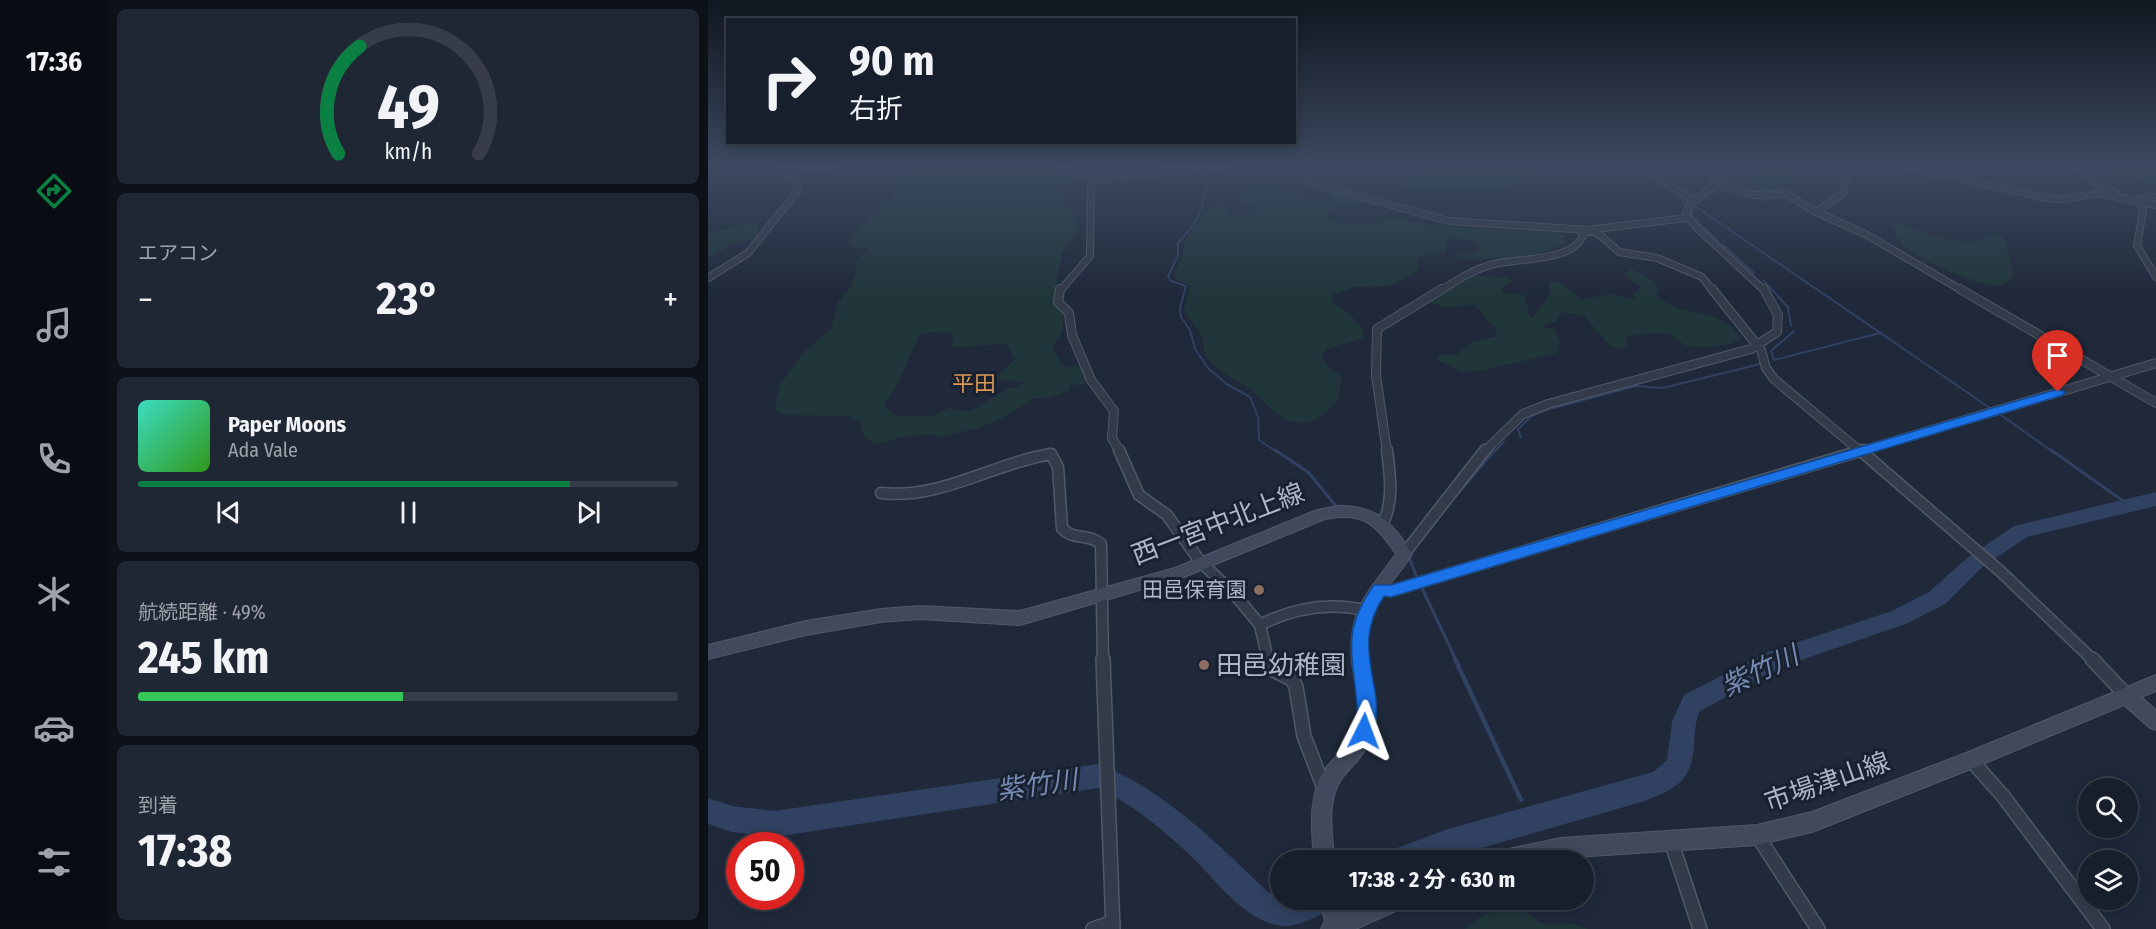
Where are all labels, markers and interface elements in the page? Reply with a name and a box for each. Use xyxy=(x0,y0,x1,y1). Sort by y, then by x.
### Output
text: 90 m xyxy=(849,36,934,86)
icon: right xyxy=(750,42,828,120)
text: 17:36 xyxy=(26,46,82,78)
text: 49 xyxy=(376,70,440,145)
text: 右折 xyxy=(849,93,903,125)
text: km/h xyxy=(384,139,432,165)
icon: directions xyxy=(33,170,75,212)
text: エアコン xyxy=(138,241,218,265)
text: 23° xyxy=(376,272,440,326)
text: − xyxy=(138,280,153,320)
text: + xyxy=(663,280,678,320)
icon: music xyxy=(33,304,75,346)
pin xyxy=(2032,330,2083,392)
icon: arrive xyxy=(2041,339,2074,372)
district label: 平田 xyxy=(952,370,996,397)
text: Paper Moons xyxy=(228,411,346,438)
icon: phone xyxy=(33,438,75,480)
text: Ada Vale xyxy=(228,438,298,462)
street label: 西一宮中北上線 xyxy=(1127,477,1309,571)
icon: previous xyxy=(212,496,245,529)
icon: pause xyxy=(392,496,425,529)
icon: next xyxy=(572,496,605,529)
icon: climate xyxy=(33,573,75,615)
place label: 田邑保育園 xyxy=(1142,577,1247,603)
marker: 田邑保育園 xyxy=(1252,583,1266,597)
text: 航続距離 · 49% xyxy=(138,600,266,624)
text: 245 km xyxy=(138,631,269,685)
water label: 紫竹川 xyxy=(1717,638,1806,703)
place label: 田邑幼稚園 xyxy=(1216,650,1346,681)
marker: 田邑幼稚園 xyxy=(1197,658,1211,672)
position arrow xyxy=(1332,699,1396,763)
icon: car xyxy=(33,707,75,749)
street label: 市場津山線 xyxy=(1760,746,1894,818)
water label: 紫竹川 xyxy=(995,763,1082,806)
map controls xyxy=(2078,778,2138,910)
button: search xyxy=(2078,778,2138,838)
text: 到着 xyxy=(138,793,178,817)
text: 17:38 xyxy=(138,824,232,878)
speed limit sign: 50 xyxy=(726,832,804,910)
icon: filters xyxy=(33,841,75,883)
button: layers xyxy=(2078,850,2138,910)
text: 17:38 · 2 分 · 630 m xyxy=(1349,866,1515,893)

